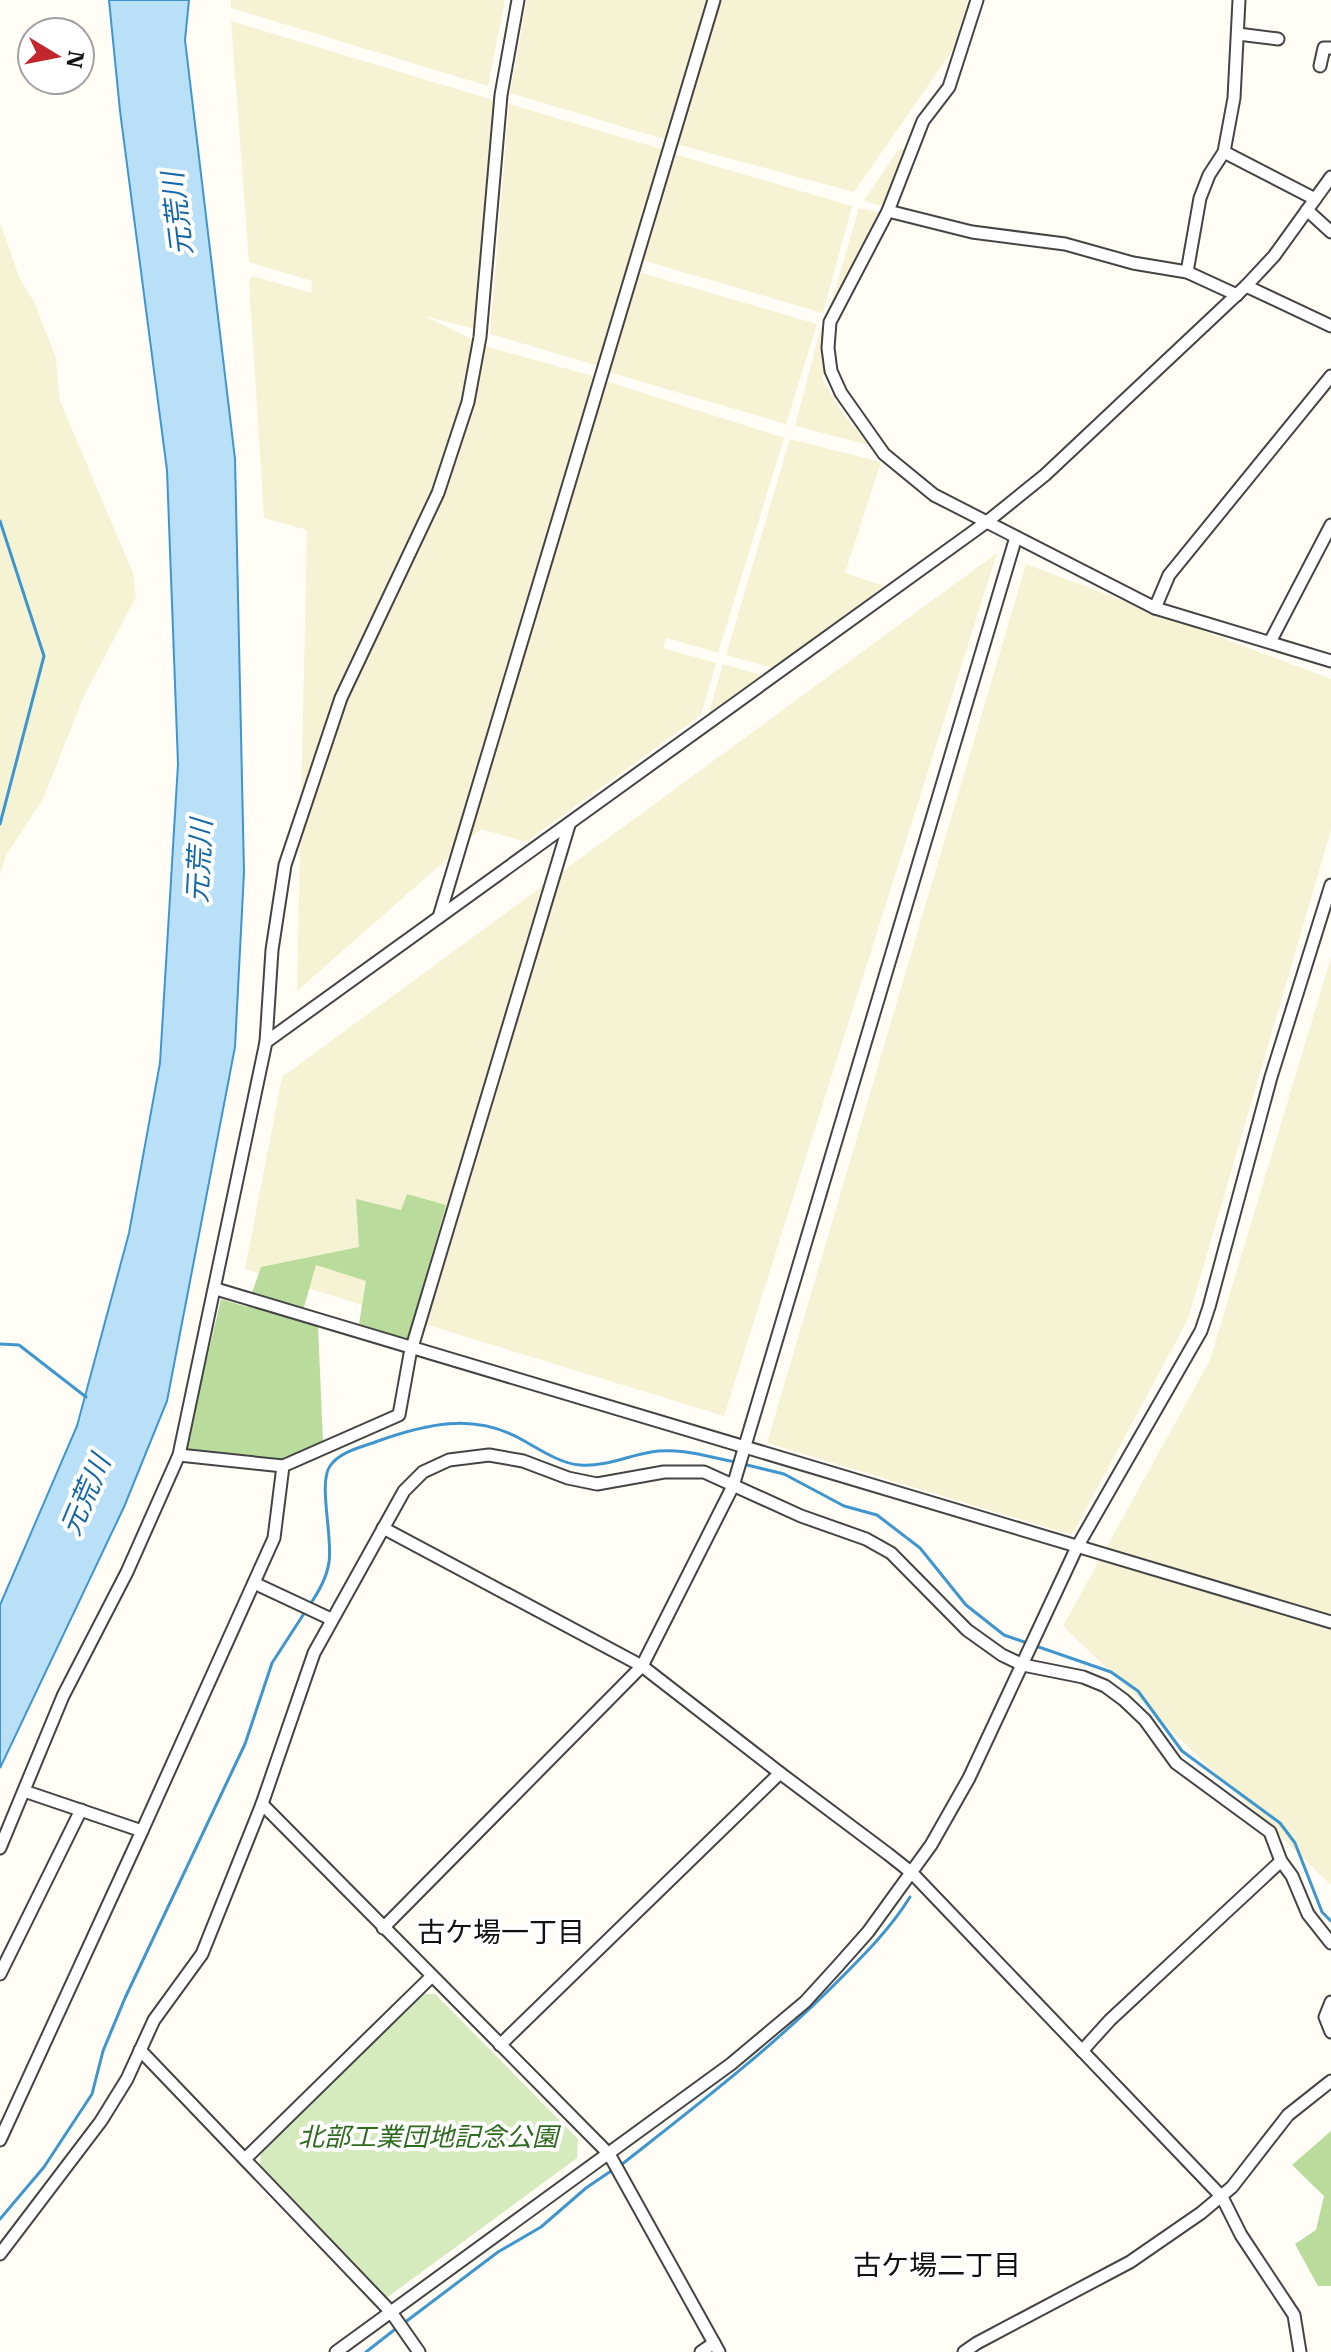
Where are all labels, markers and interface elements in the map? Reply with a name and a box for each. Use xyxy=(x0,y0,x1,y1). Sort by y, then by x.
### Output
north arrow xyxy=(16,16,96,96)
text: N xyxy=(60,48,92,71)
water label: 元荒川 xyxy=(153,167,200,258)
water label: 元荒川 xyxy=(178,815,219,904)
water label: 元荒川 xyxy=(51,1446,119,1541)
district label: 古ケ場一丁目 xyxy=(417,1913,585,1950)
park label: 北部工業団地記念公園 xyxy=(298,2119,562,2153)
district label: 古ケ場二丁目 xyxy=(853,2246,1021,2283)

